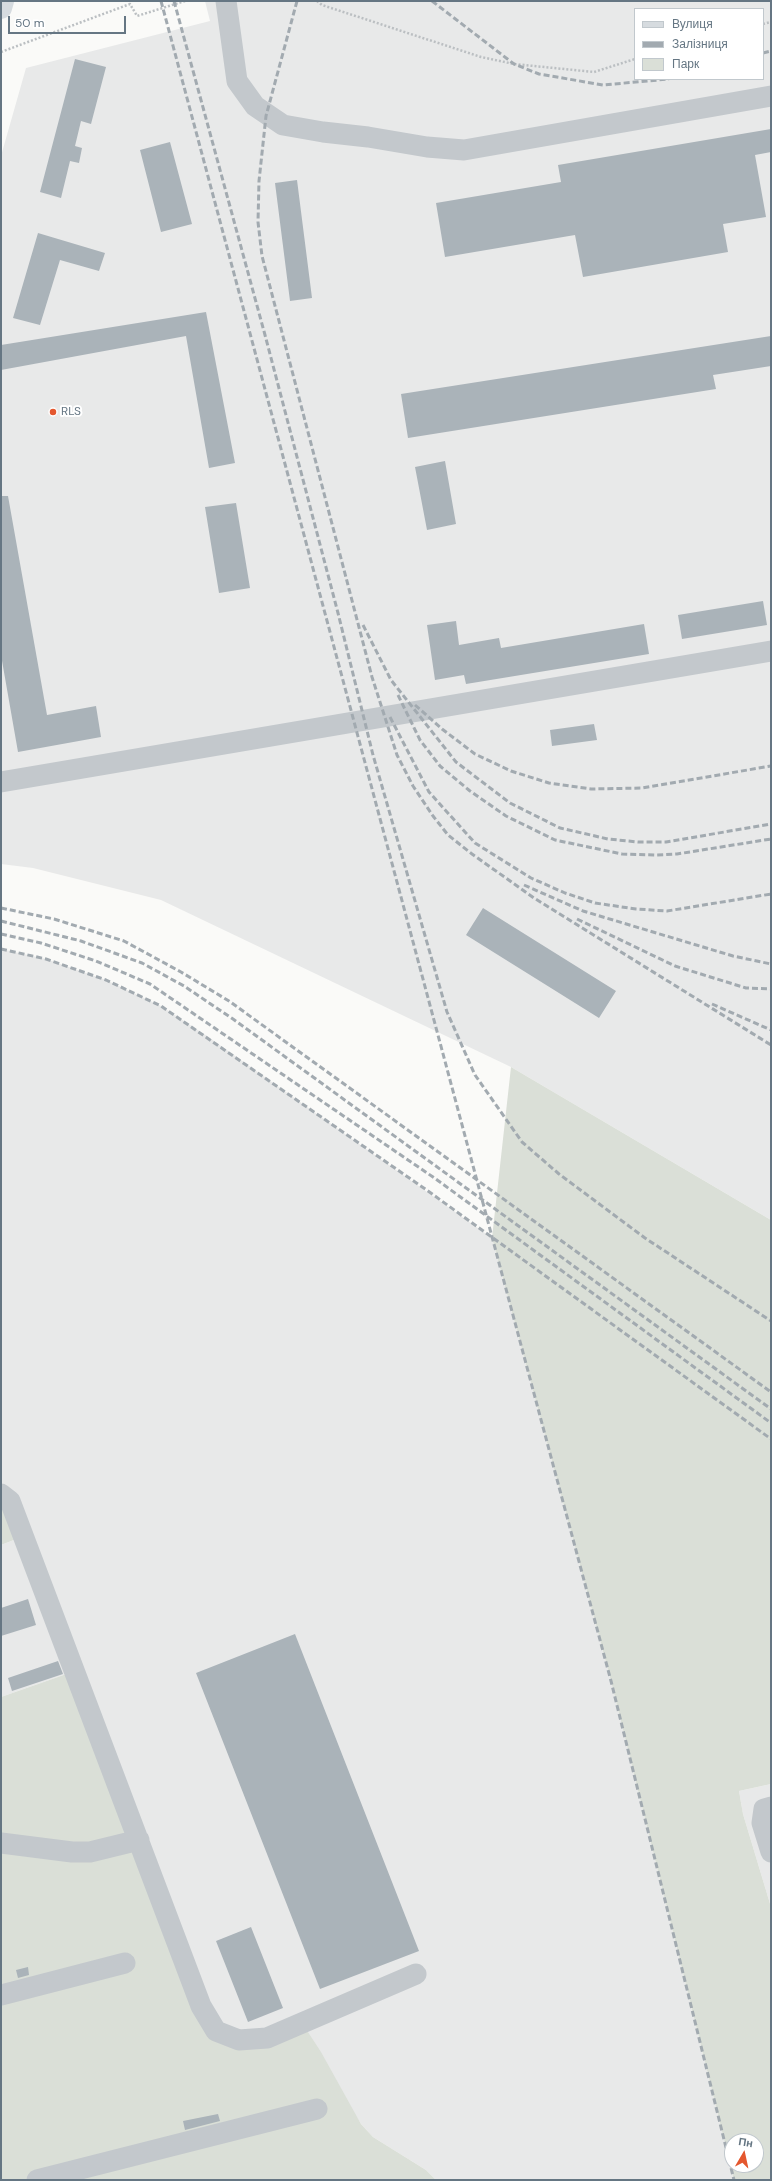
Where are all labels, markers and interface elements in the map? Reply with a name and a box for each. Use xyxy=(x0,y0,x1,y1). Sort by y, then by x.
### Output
scale bar xyxy=(10,8,128,34)
legend xyxy=(634,8,764,80)
text: 50 m xyxy=(15,15,44,31)
text: Вулиця xyxy=(672,16,713,32)
text: Залізниця xyxy=(672,36,728,52)
text: Парк xyxy=(672,56,699,72)
place label: RLS xyxy=(61,405,81,419)
marker: RLS xyxy=(48,407,58,417)
north arrow xyxy=(724,2133,764,2173)
text: Пн xyxy=(737,2134,754,2150)

